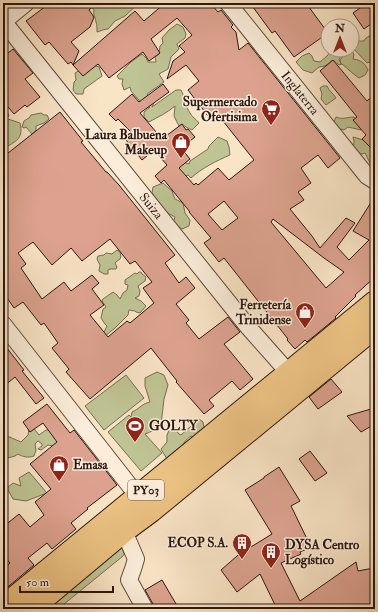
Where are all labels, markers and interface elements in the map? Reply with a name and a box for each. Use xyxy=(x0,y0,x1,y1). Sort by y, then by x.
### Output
north arrow xyxy=(320,18,360,58)
text: N xyxy=(334,22,346,35)
street label: Inglaterra xyxy=(278,68,323,119)
place label: Supermercado Ofertisima xyxy=(183,94,258,125)
supermarket icon: Supermercado Ofertisima xyxy=(260,98,282,126)
place label: Laura Balbuena Makeup xyxy=(85,127,168,159)
shop icon: Laura Balbuena Makeup xyxy=(170,131,192,159)
street label: Suiza xyxy=(136,190,167,223)
place label: Ferretería Trinidense xyxy=(235,297,292,328)
shop icon: Ferretería Trinidense xyxy=(294,301,316,329)
sports icon: GOLTY xyxy=(124,415,146,443)
place label: GOLTY xyxy=(149,418,199,434)
shop icon: Emasa xyxy=(48,454,70,482)
place label: Emasa xyxy=(73,457,108,473)
road number: PY03 xyxy=(128,480,164,500)
building icon: ECOP S.A. xyxy=(231,532,253,560)
place label: ECOP S.A. xyxy=(168,535,228,551)
place label: DYSA Centro Logístico xyxy=(285,537,360,569)
building icon: DYSA Centro Logístico xyxy=(260,541,282,569)
scale bar xyxy=(20,568,113,594)
text: 50 m xyxy=(26,575,50,590)

